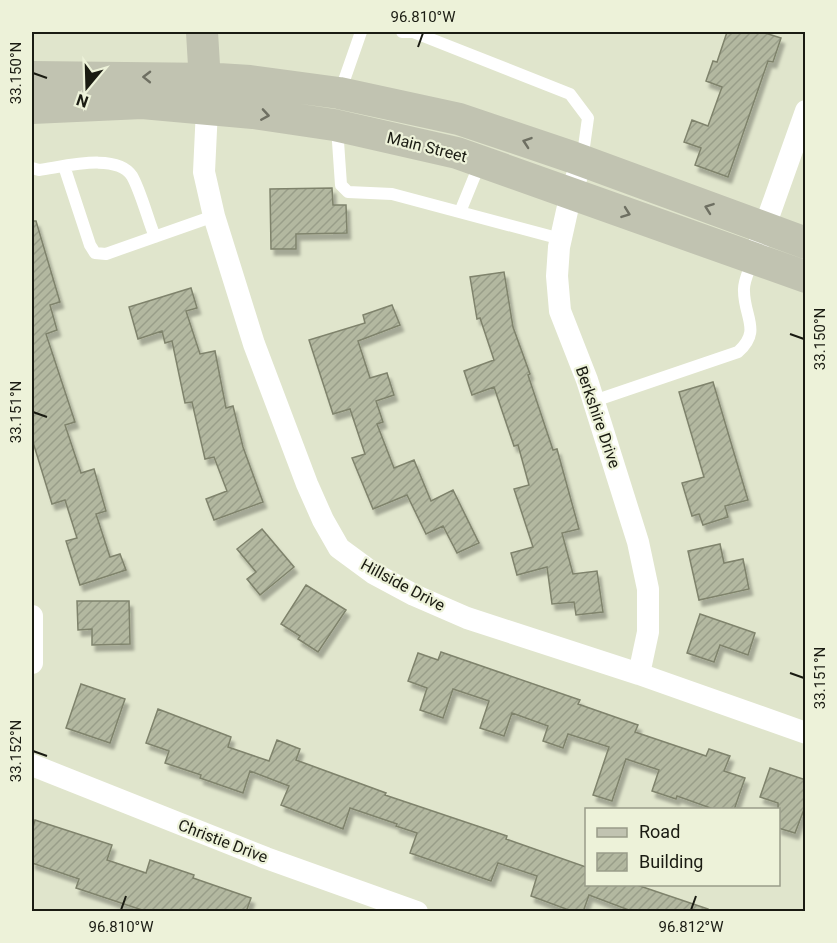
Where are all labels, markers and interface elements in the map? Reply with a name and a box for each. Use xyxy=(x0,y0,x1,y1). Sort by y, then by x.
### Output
text: 96.810°W xyxy=(390,8,456,26)
text: 33.150°N xyxy=(7,42,25,104)
north arrow xyxy=(57,57,117,117)
one-way arrow xyxy=(143,71,152,83)
text: N xyxy=(74,90,91,112)
one-way arrow xyxy=(261,108,270,120)
street label: Main Street xyxy=(385,128,469,166)
one-way arrow xyxy=(522,137,533,149)
one-way arrow xyxy=(704,203,715,216)
one-way arrow xyxy=(621,205,631,218)
text: 33.150°N xyxy=(811,308,829,370)
street label: Berkshire Drive xyxy=(572,363,624,471)
text: 33.151°N xyxy=(7,381,25,443)
street label: Hillside Drive xyxy=(358,555,448,615)
text: 33.151°N xyxy=(811,647,829,709)
text: 33.152°N xyxy=(7,720,25,782)
legend xyxy=(585,808,780,886)
street label: Christie Drive xyxy=(176,815,270,867)
text: Road xyxy=(639,821,680,842)
text: Building xyxy=(639,851,703,872)
text: 96.810°W xyxy=(88,918,154,936)
text: 96.812°W xyxy=(658,918,724,936)

